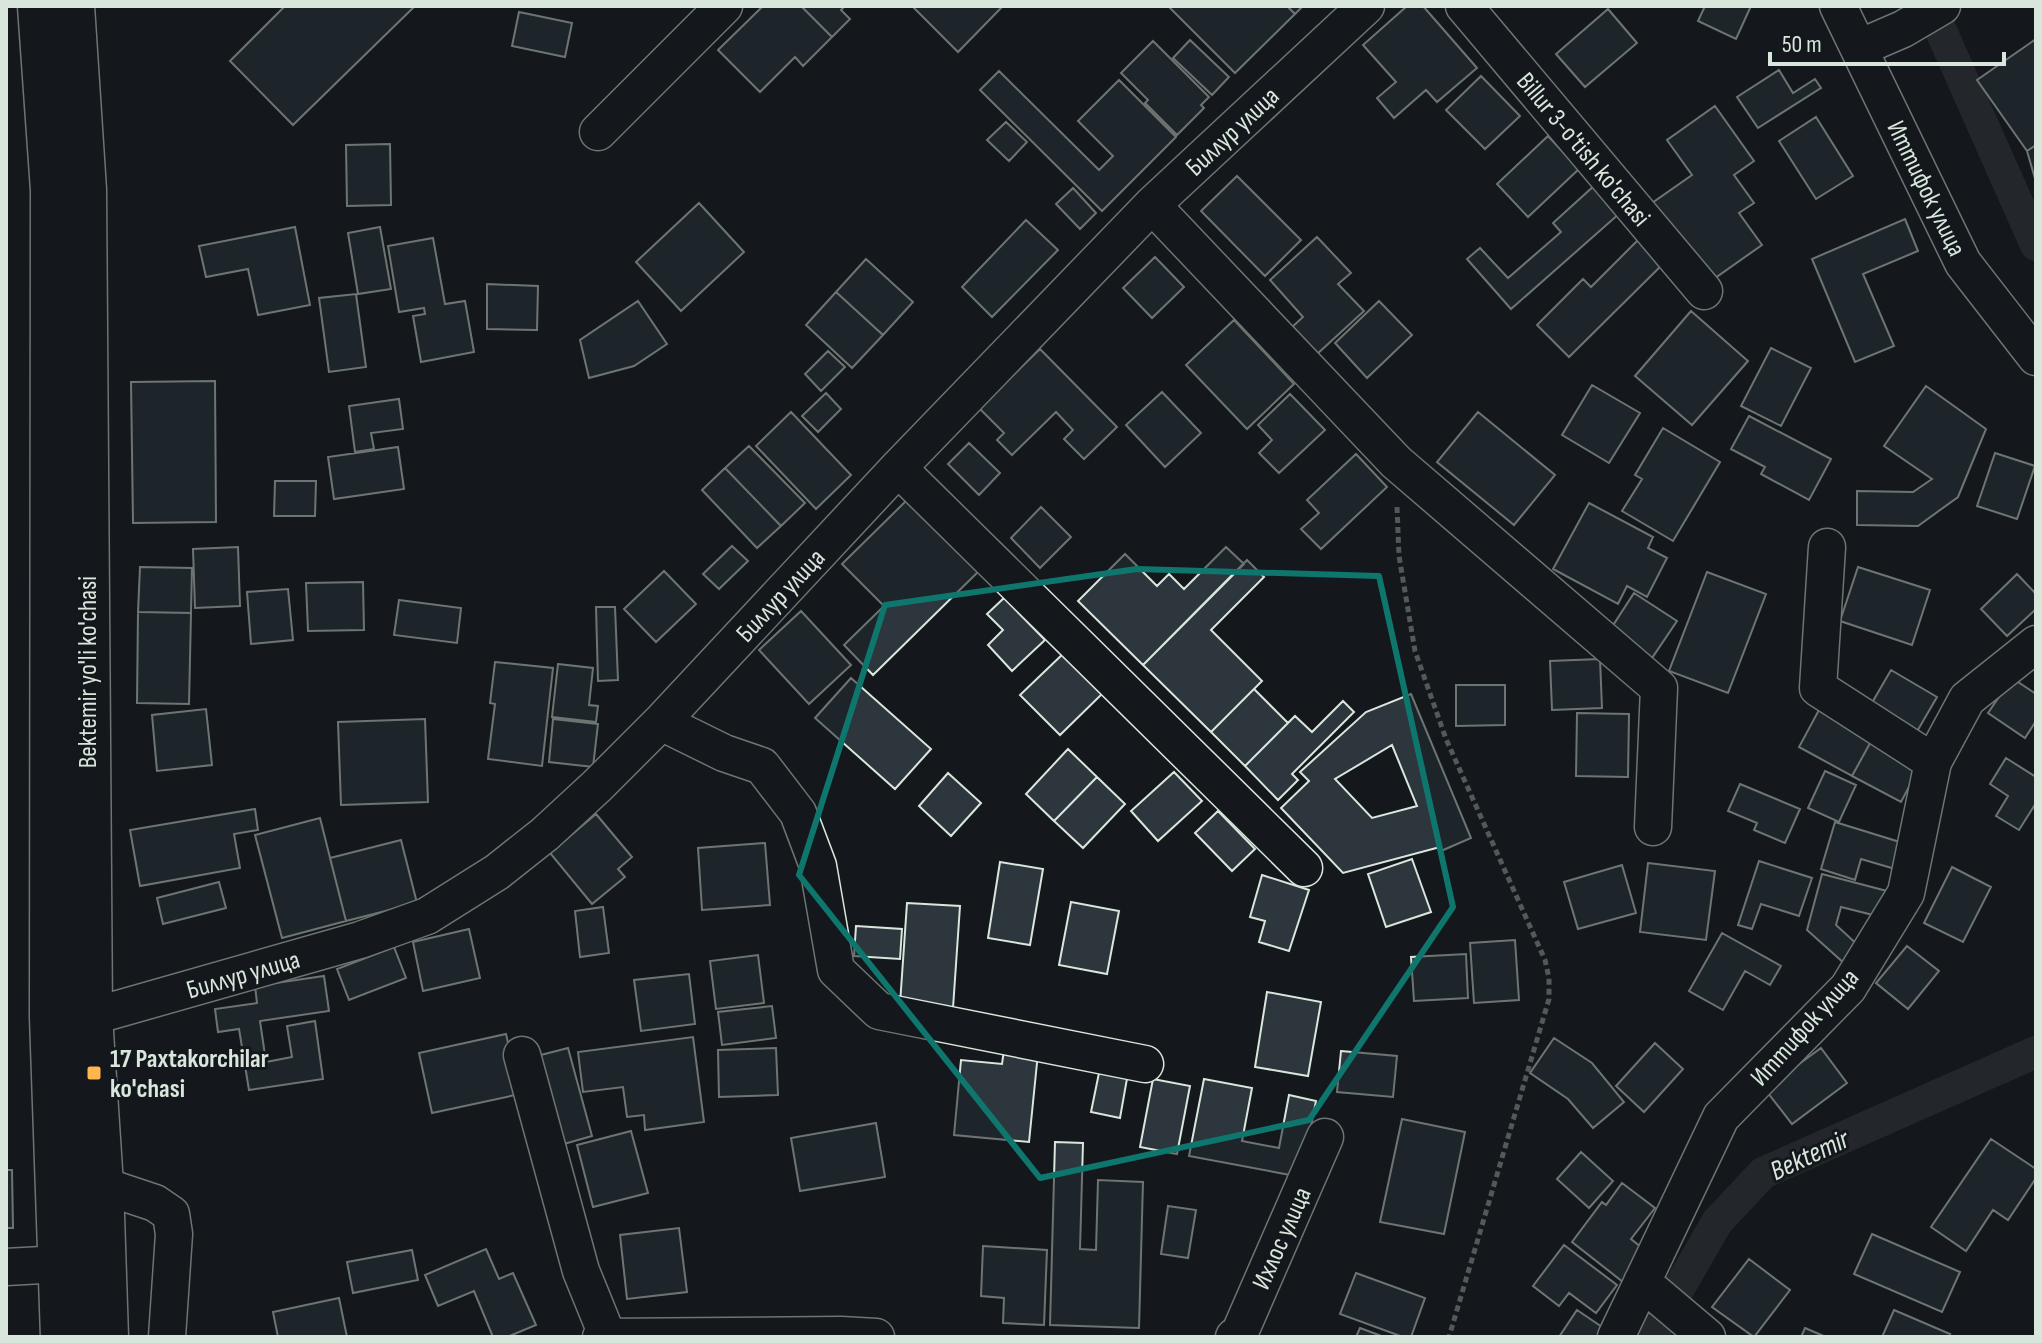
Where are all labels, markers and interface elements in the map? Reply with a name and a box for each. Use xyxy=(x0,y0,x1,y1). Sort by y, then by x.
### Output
scale bar xyxy=(1770,16,2004,66)
text: 50 m xyxy=(1782,30,1822,59)
street label: Billur 3-o'tish ko'chasi xyxy=(1509,67,1656,233)
street label: Биллур улица xyxy=(1180,81,1286,183)
street label: Иттифок улица xyxy=(1880,116,1972,261)
street label: Биллур улица xyxy=(730,543,832,649)
street label: Bektemir yo'li ko'chasi xyxy=(73,576,104,768)
street label: Биллур улица xyxy=(183,945,304,1006)
street label: Иттифок улица xyxy=(1744,963,1866,1093)
place label: 17 Paxtakorchilar ko'chasi xyxy=(110,1044,269,1105)
marker: 17 Paxtakorchilar ko'chasi xyxy=(85,1064,103,1082)
water label: Bektemir xyxy=(1765,1122,1855,1188)
street label: Ихлос улица xyxy=(1246,1183,1319,1294)

